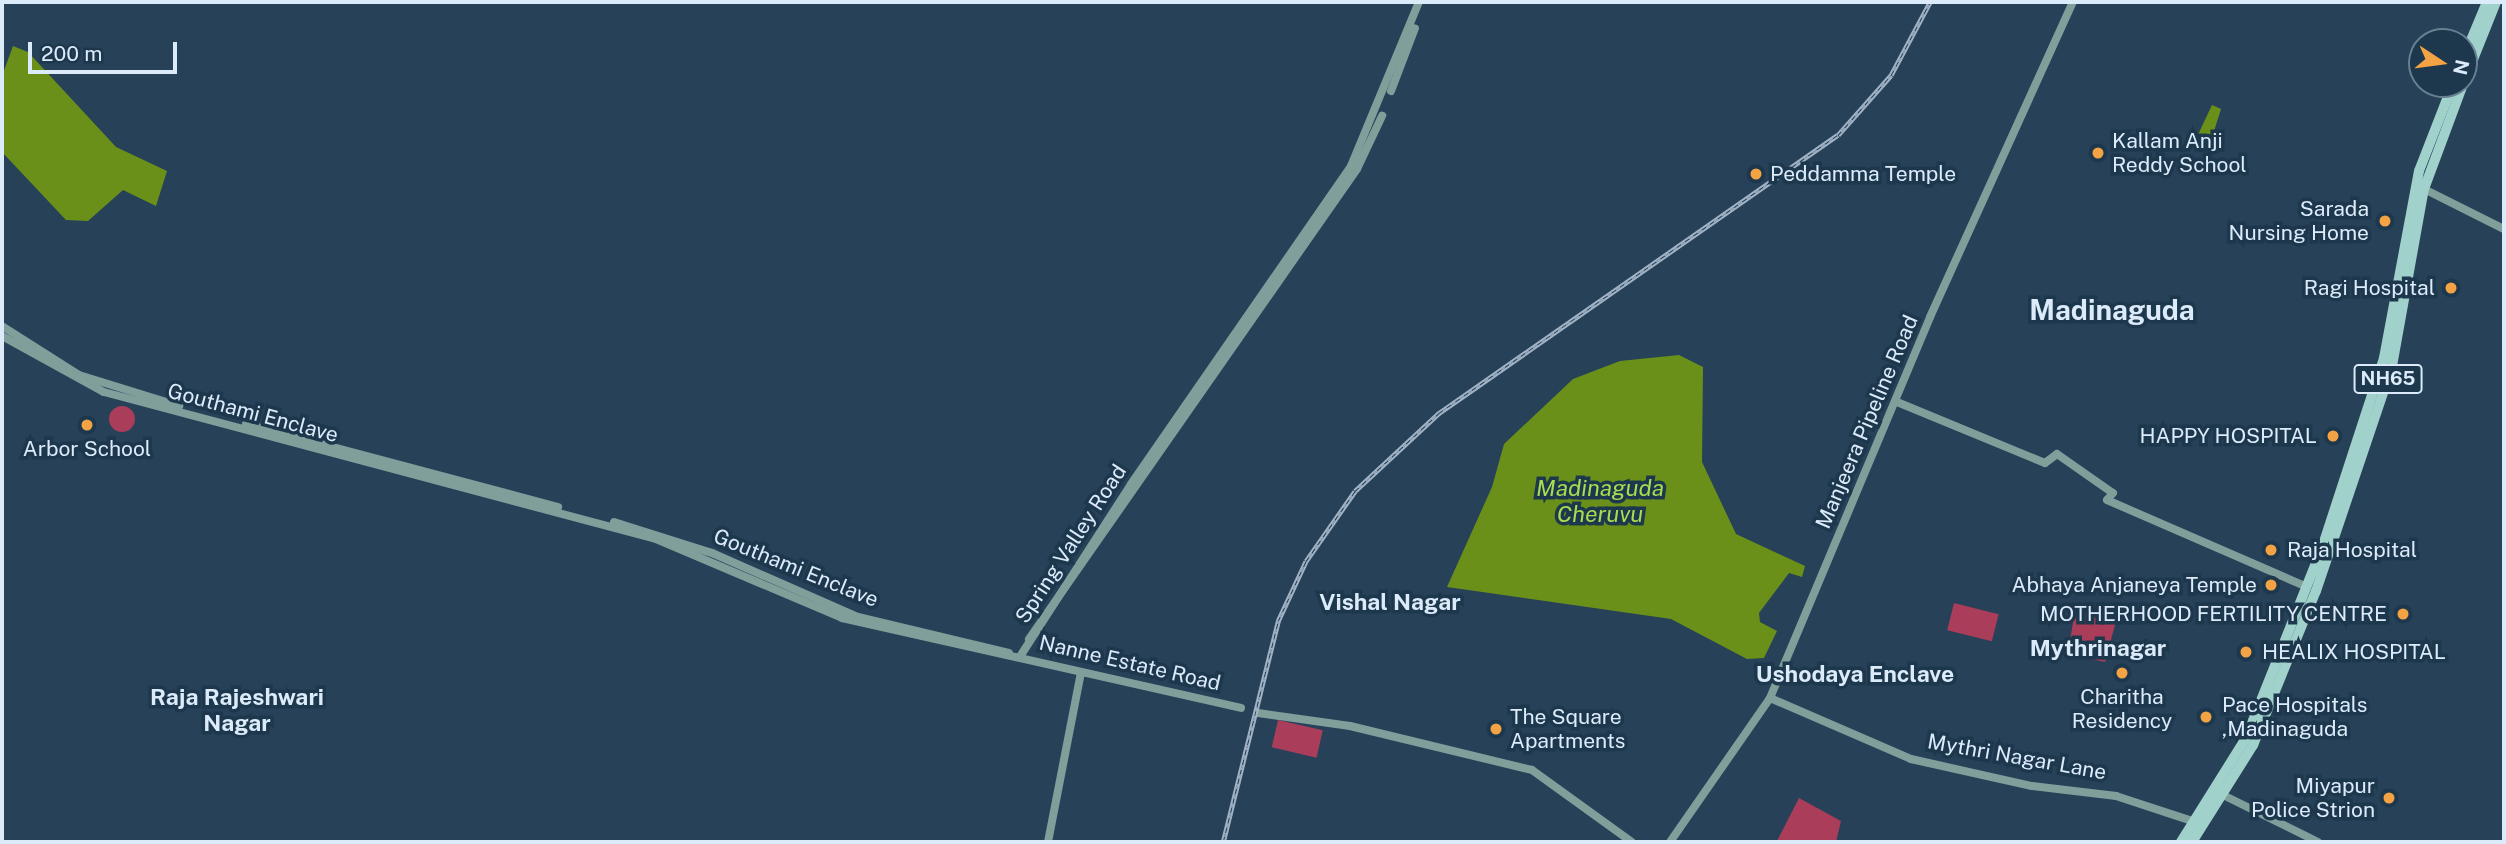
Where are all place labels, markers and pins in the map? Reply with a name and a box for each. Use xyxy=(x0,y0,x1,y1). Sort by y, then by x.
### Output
place label: Kallam Anji Reddy School xyxy=(2112,128,2247,178)
marker: Kallam Anji Reddy School xyxy=(2090,145,2106,161)
place label: Peddamma Temple xyxy=(1770,161,1956,187)
marker: Peddamma Temple xyxy=(1748,166,1764,182)
place label: Sarada Nursing Home xyxy=(2229,196,2369,246)
marker: Sarada Nursing Home xyxy=(2375,211,2395,231)
place label: Ragi Hospital xyxy=(2304,275,2435,301)
marker: Ragi Hospital xyxy=(2441,278,2461,298)
marker: Arbor School xyxy=(79,417,95,433)
place label: HAPPY HOSPITAL xyxy=(2139,423,2317,449)
marker: HAPPY HOSPITAL xyxy=(2323,426,2343,446)
place label: Arbor School xyxy=(23,436,151,462)
place label: Raja Hospital xyxy=(2287,537,2417,563)
marker: Raja Hospital xyxy=(2261,540,2281,560)
place label: Abhaya Anjaneya Temple xyxy=(2012,572,2257,598)
marker: Abhaya Anjaneya Temple xyxy=(2263,577,2279,593)
place label: MOTHERHOOD FERTILITY CENTRE xyxy=(2040,601,2387,627)
marker: MOTHERHOOD FERTILITY CENTRE xyxy=(2393,604,2413,624)
place label: HEALIX HOSPITAL xyxy=(2262,639,2446,665)
marker: HEALIX HOSPITAL xyxy=(2236,642,2256,662)
marker: Charitha Residency xyxy=(2114,665,2130,681)
place label: Charitha Residency xyxy=(2072,684,2172,734)
place label: Pace Hospitals ,Madinaguda xyxy=(2222,692,2368,742)
place label: The Square Apartments xyxy=(1510,704,1625,754)
marker: Pace Hospitals ,Madinaguda xyxy=(2196,707,2216,727)
marker: The Square Apartments xyxy=(1488,721,1504,737)
place label: Miyapur Police Strion xyxy=(2251,773,2375,823)
marker: Miyapur Police Strion xyxy=(2381,790,2397,806)

